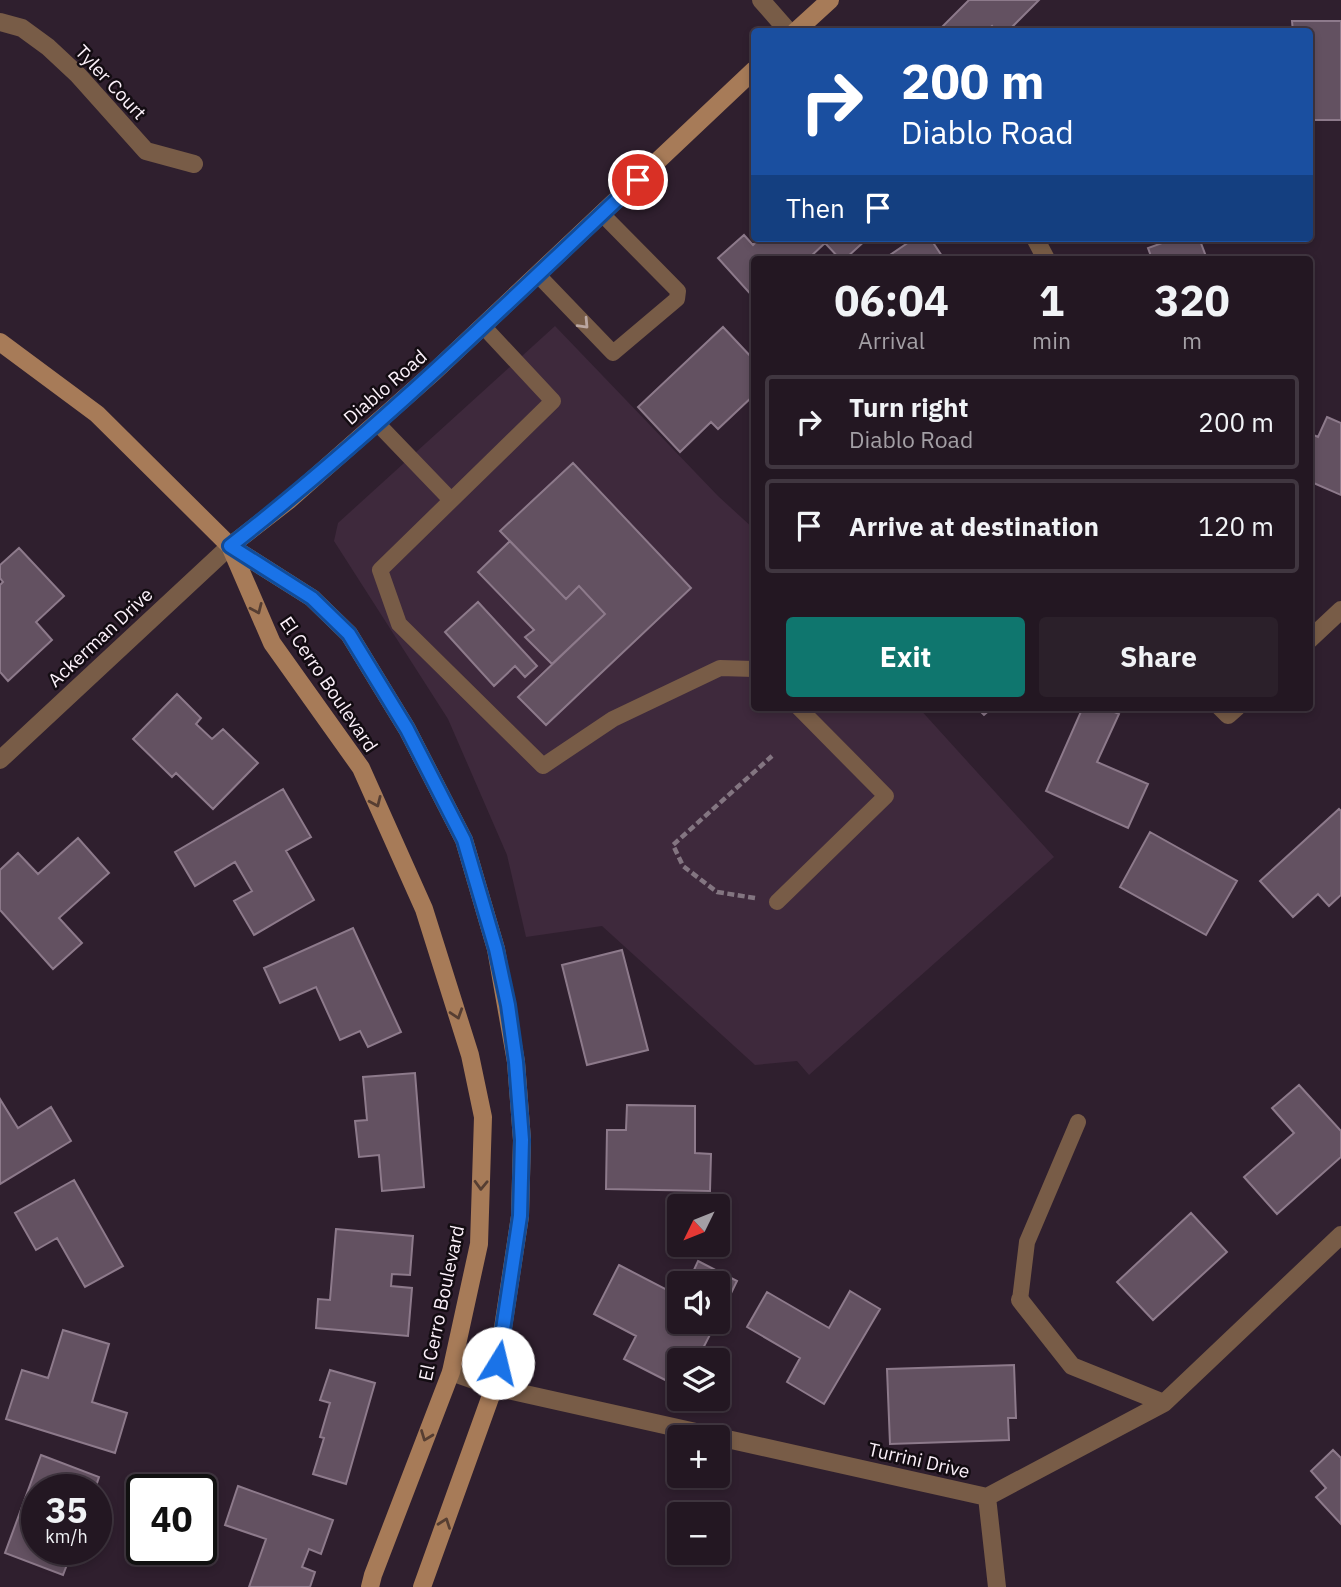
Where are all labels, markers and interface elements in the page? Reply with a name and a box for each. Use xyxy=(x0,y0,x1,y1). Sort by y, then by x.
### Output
street label: Tyler Court xyxy=(70,40,152,124)
text: 200 m xyxy=(901,49,1045,112)
icon: right xyxy=(786,56,877,147)
text: Diablo Road xyxy=(901,111,1074,153)
pin xyxy=(608,150,668,210)
icon: arrive xyxy=(619,161,657,199)
icon: arrive xyxy=(859,189,897,227)
text: Then xyxy=(786,191,845,225)
text: 06:04 xyxy=(834,273,949,328)
text: 1 xyxy=(1039,273,1064,328)
text: 320 xyxy=(1154,273,1230,328)
one-way arrow xyxy=(576,315,588,328)
text: Arrival xyxy=(858,325,925,355)
text: min xyxy=(1032,325,1071,355)
text: m xyxy=(1182,325,1202,355)
street label: Diablo Road xyxy=(338,344,432,430)
text: Turn right xyxy=(849,390,968,424)
icon: right xyxy=(790,403,828,441)
text: 200 m xyxy=(1198,405,1274,439)
text: Diablo Road xyxy=(849,424,973,454)
icon: arrive xyxy=(790,507,828,545)
text: Arrive at destination xyxy=(849,509,1099,543)
text: 120 m xyxy=(1198,509,1274,543)
street label: Ackerman Drive xyxy=(42,582,158,692)
one-way arrow xyxy=(249,602,263,614)
street label: El Cerro Boulevard xyxy=(275,612,383,756)
button: Exit xyxy=(786,617,1025,697)
button: Share xyxy=(1039,617,1278,697)
one-way arrow xyxy=(368,794,382,807)
one-way arrow xyxy=(449,1007,463,1020)
one-way arrow xyxy=(473,1180,488,1191)
north arrow xyxy=(667,1194,730,1256)
map controls xyxy=(667,1194,730,1565)
street label: El Cerro Boulevard xyxy=(413,1223,469,1383)
button: sound xyxy=(667,1271,730,1334)
position arrow xyxy=(461,1326,535,1400)
button: layers xyxy=(667,1348,730,1411)
button: + xyxy=(667,1425,730,1488)
one-way arrow xyxy=(421,1429,435,1441)
street label: Turrini Drive xyxy=(866,1437,972,1483)
speed limit sign: 40 xyxy=(126,1474,217,1565)
text: 35 xyxy=(45,1487,88,1533)
button: − xyxy=(667,1502,730,1565)
one-way arrow xyxy=(437,1517,451,1529)
text: km/h xyxy=(45,1525,88,1548)

